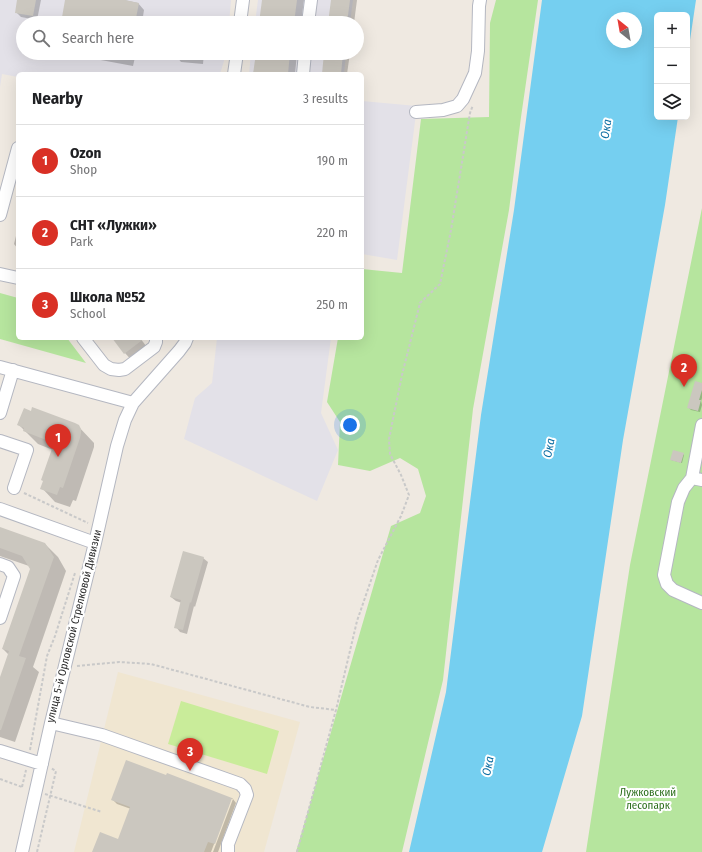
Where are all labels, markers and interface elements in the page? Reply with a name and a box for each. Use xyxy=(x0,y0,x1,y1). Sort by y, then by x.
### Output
north arrow xyxy=(606,12,642,48)
map controls xyxy=(654,12,690,120)
button: + xyxy=(654,12,690,48)
search box xyxy=(16,16,364,60)
icon: search xyxy=(30,27,52,49)
text: Search here xyxy=(62,29,134,47)
button: − xyxy=(654,48,690,84)
button: layers xyxy=(654,84,690,120)
text: Nearby xyxy=(32,88,83,109)
text: 3 results xyxy=(303,91,348,106)
water label: Ока xyxy=(598,118,614,140)
text: Ozon xyxy=(70,144,101,162)
text: 1 xyxy=(42,153,48,168)
text: 190 m xyxy=(317,153,348,168)
text: Shop xyxy=(70,162,97,177)
text: СНТ «Лужки» xyxy=(70,216,157,234)
text: 2 xyxy=(42,225,48,240)
text: 220 m xyxy=(317,225,348,240)
text: Park xyxy=(70,234,93,249)
text: Школа №52 xyxy=(70,288,145,306)
text: 3 xyxy=(42,297,48,312)
text: 250 m xyxy=(316,297,348,312)
text: School xyxy=(70,306,106,321)
pin: 2 xyxy=(671,354,697,387)
your location xyxy=(340,415,360,435)
pin: 1 xyxy=(45,424,71,457)
water label: Ока xyxy=(540,437,558,459)
street label: улица 5-й Орловской Стрелковой Дивизии xyxy=(44,528,104,724)
pin: 3 xyxy=(177,738,203,771)
water label: Ока xyxy=(479,755,497,777)
park label: Лужковский лесопарк xyxy=(620,786,676,812)

